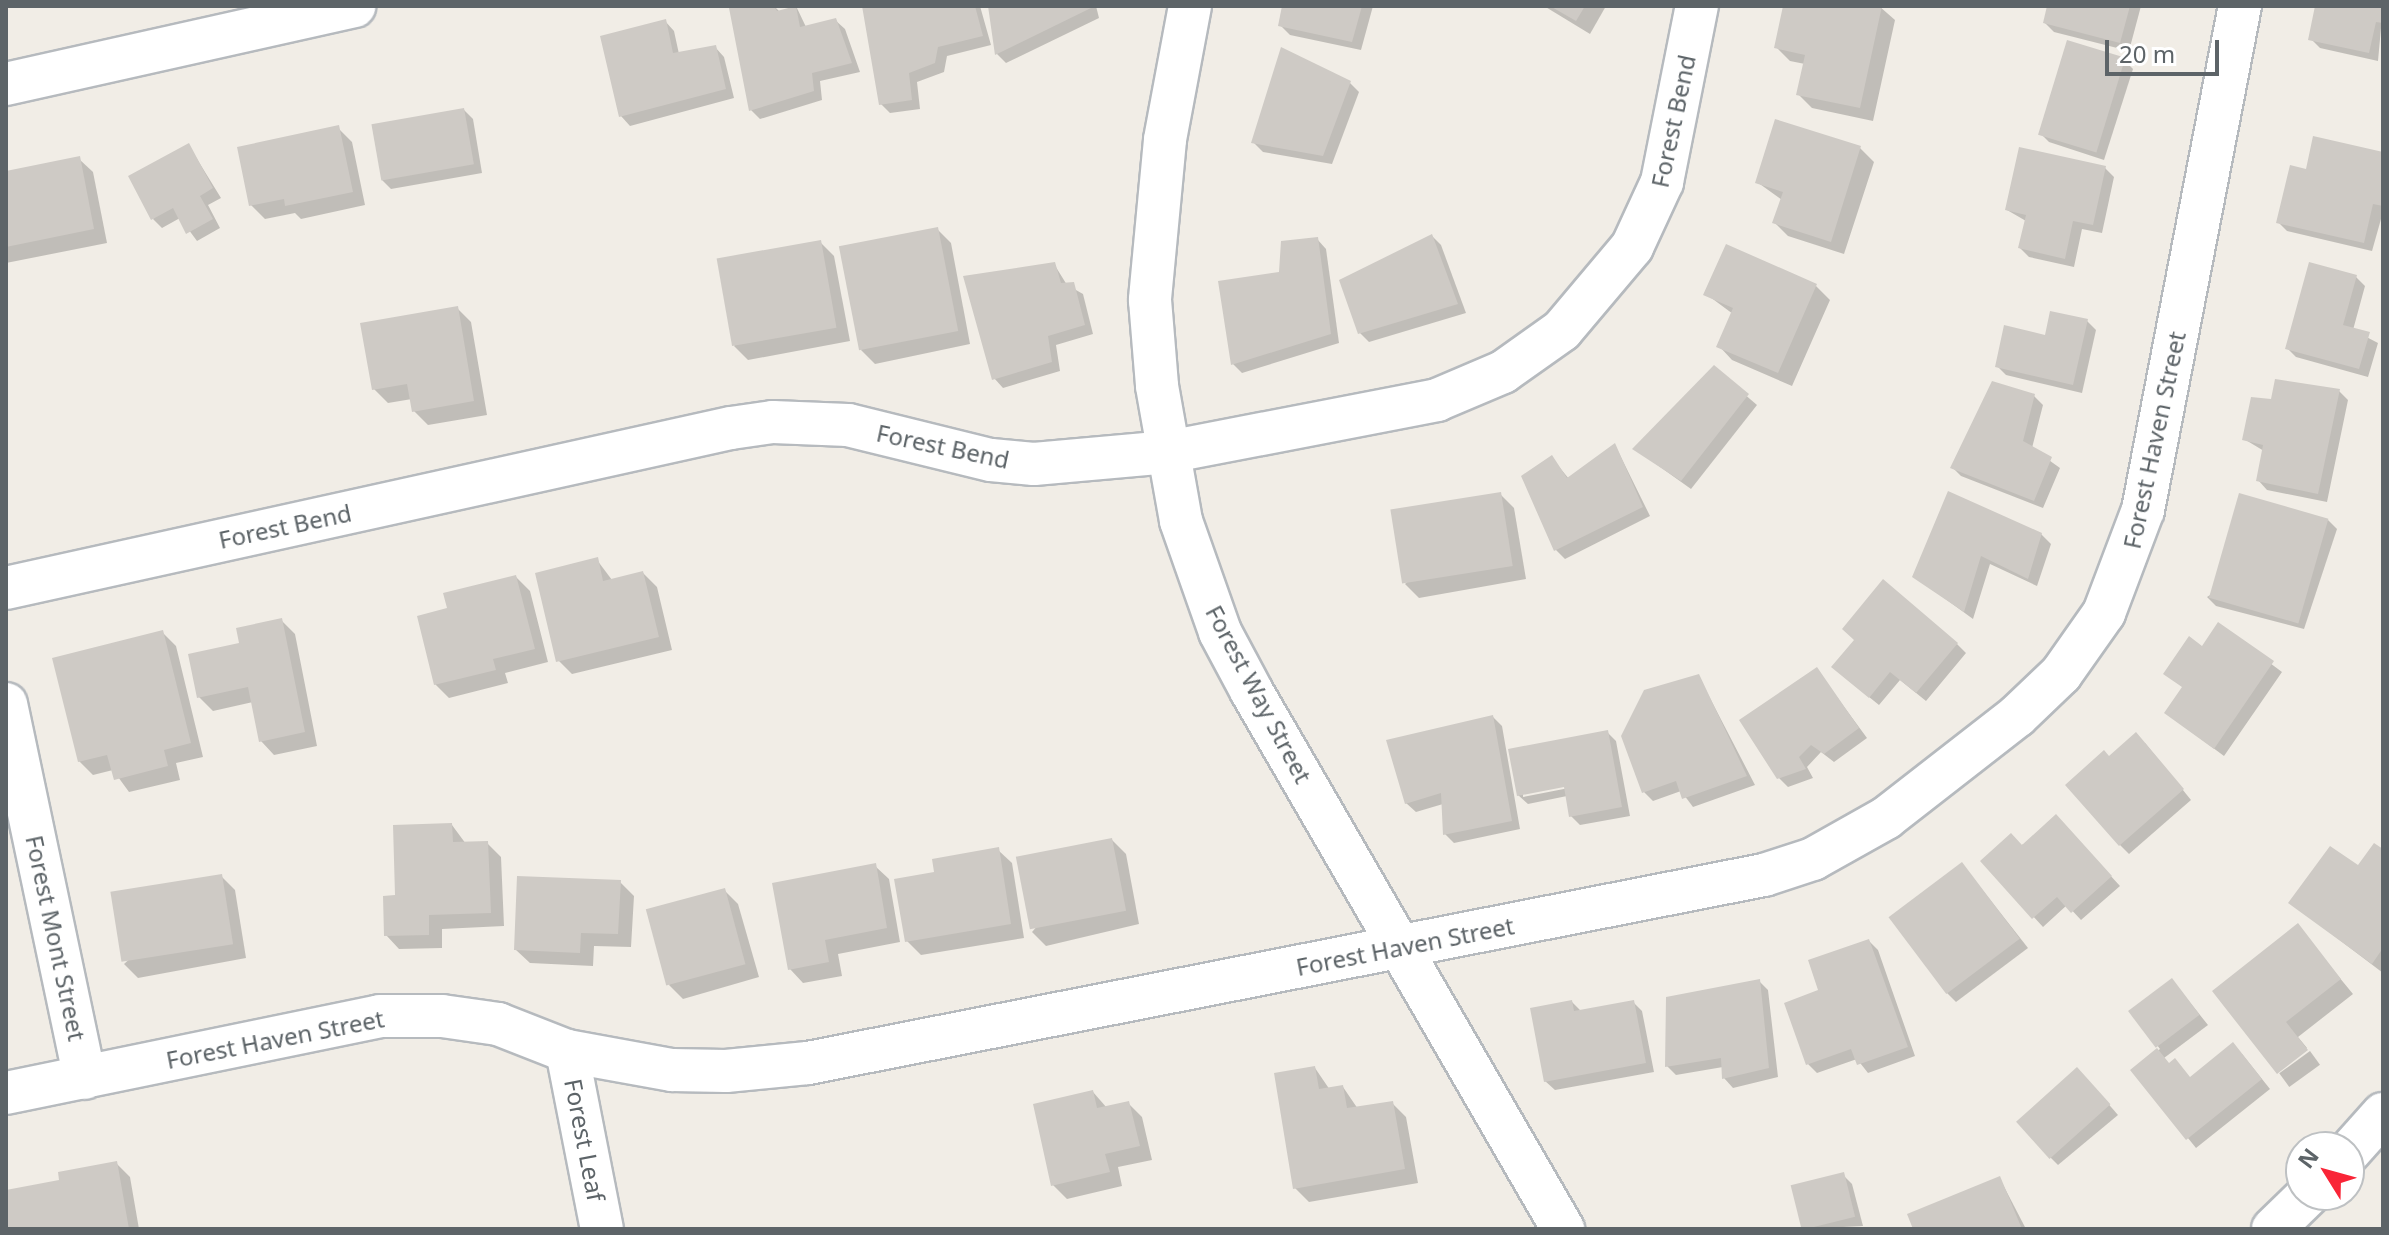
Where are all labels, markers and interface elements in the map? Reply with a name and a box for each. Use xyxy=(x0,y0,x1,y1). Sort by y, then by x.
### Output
scale bar xyxy=(2109,24,2223,74)
text: 20 m xyxy=(2119,37,2175,70)
street label: Forest Bend xyxy=(1645,52,1701,190)
street label: Forest Haven Street xyxy=(2117,329,2191,551)
street label: Forest Bend xyxy=(874,418,1012,474)
street label: Forest Bend xyxy=(216,498,354,554)
street label: Forest Way Street xyxy=(1200,600,1318,788)
street label: Forest Mont Street xyxy=(20,833,92,1043)
street label: Forest Haven Street xyxy=(1294,911,1516,981)
street label: Forest Haven Street xyxy=(164,1004,386,1074)
street label: Forest Leaf xyxy=(559,1076,611,1204)
north arrow xyxy=(2285,1131,2365,1211)
text: N xyxy=(2290,1142,2325,1174)

